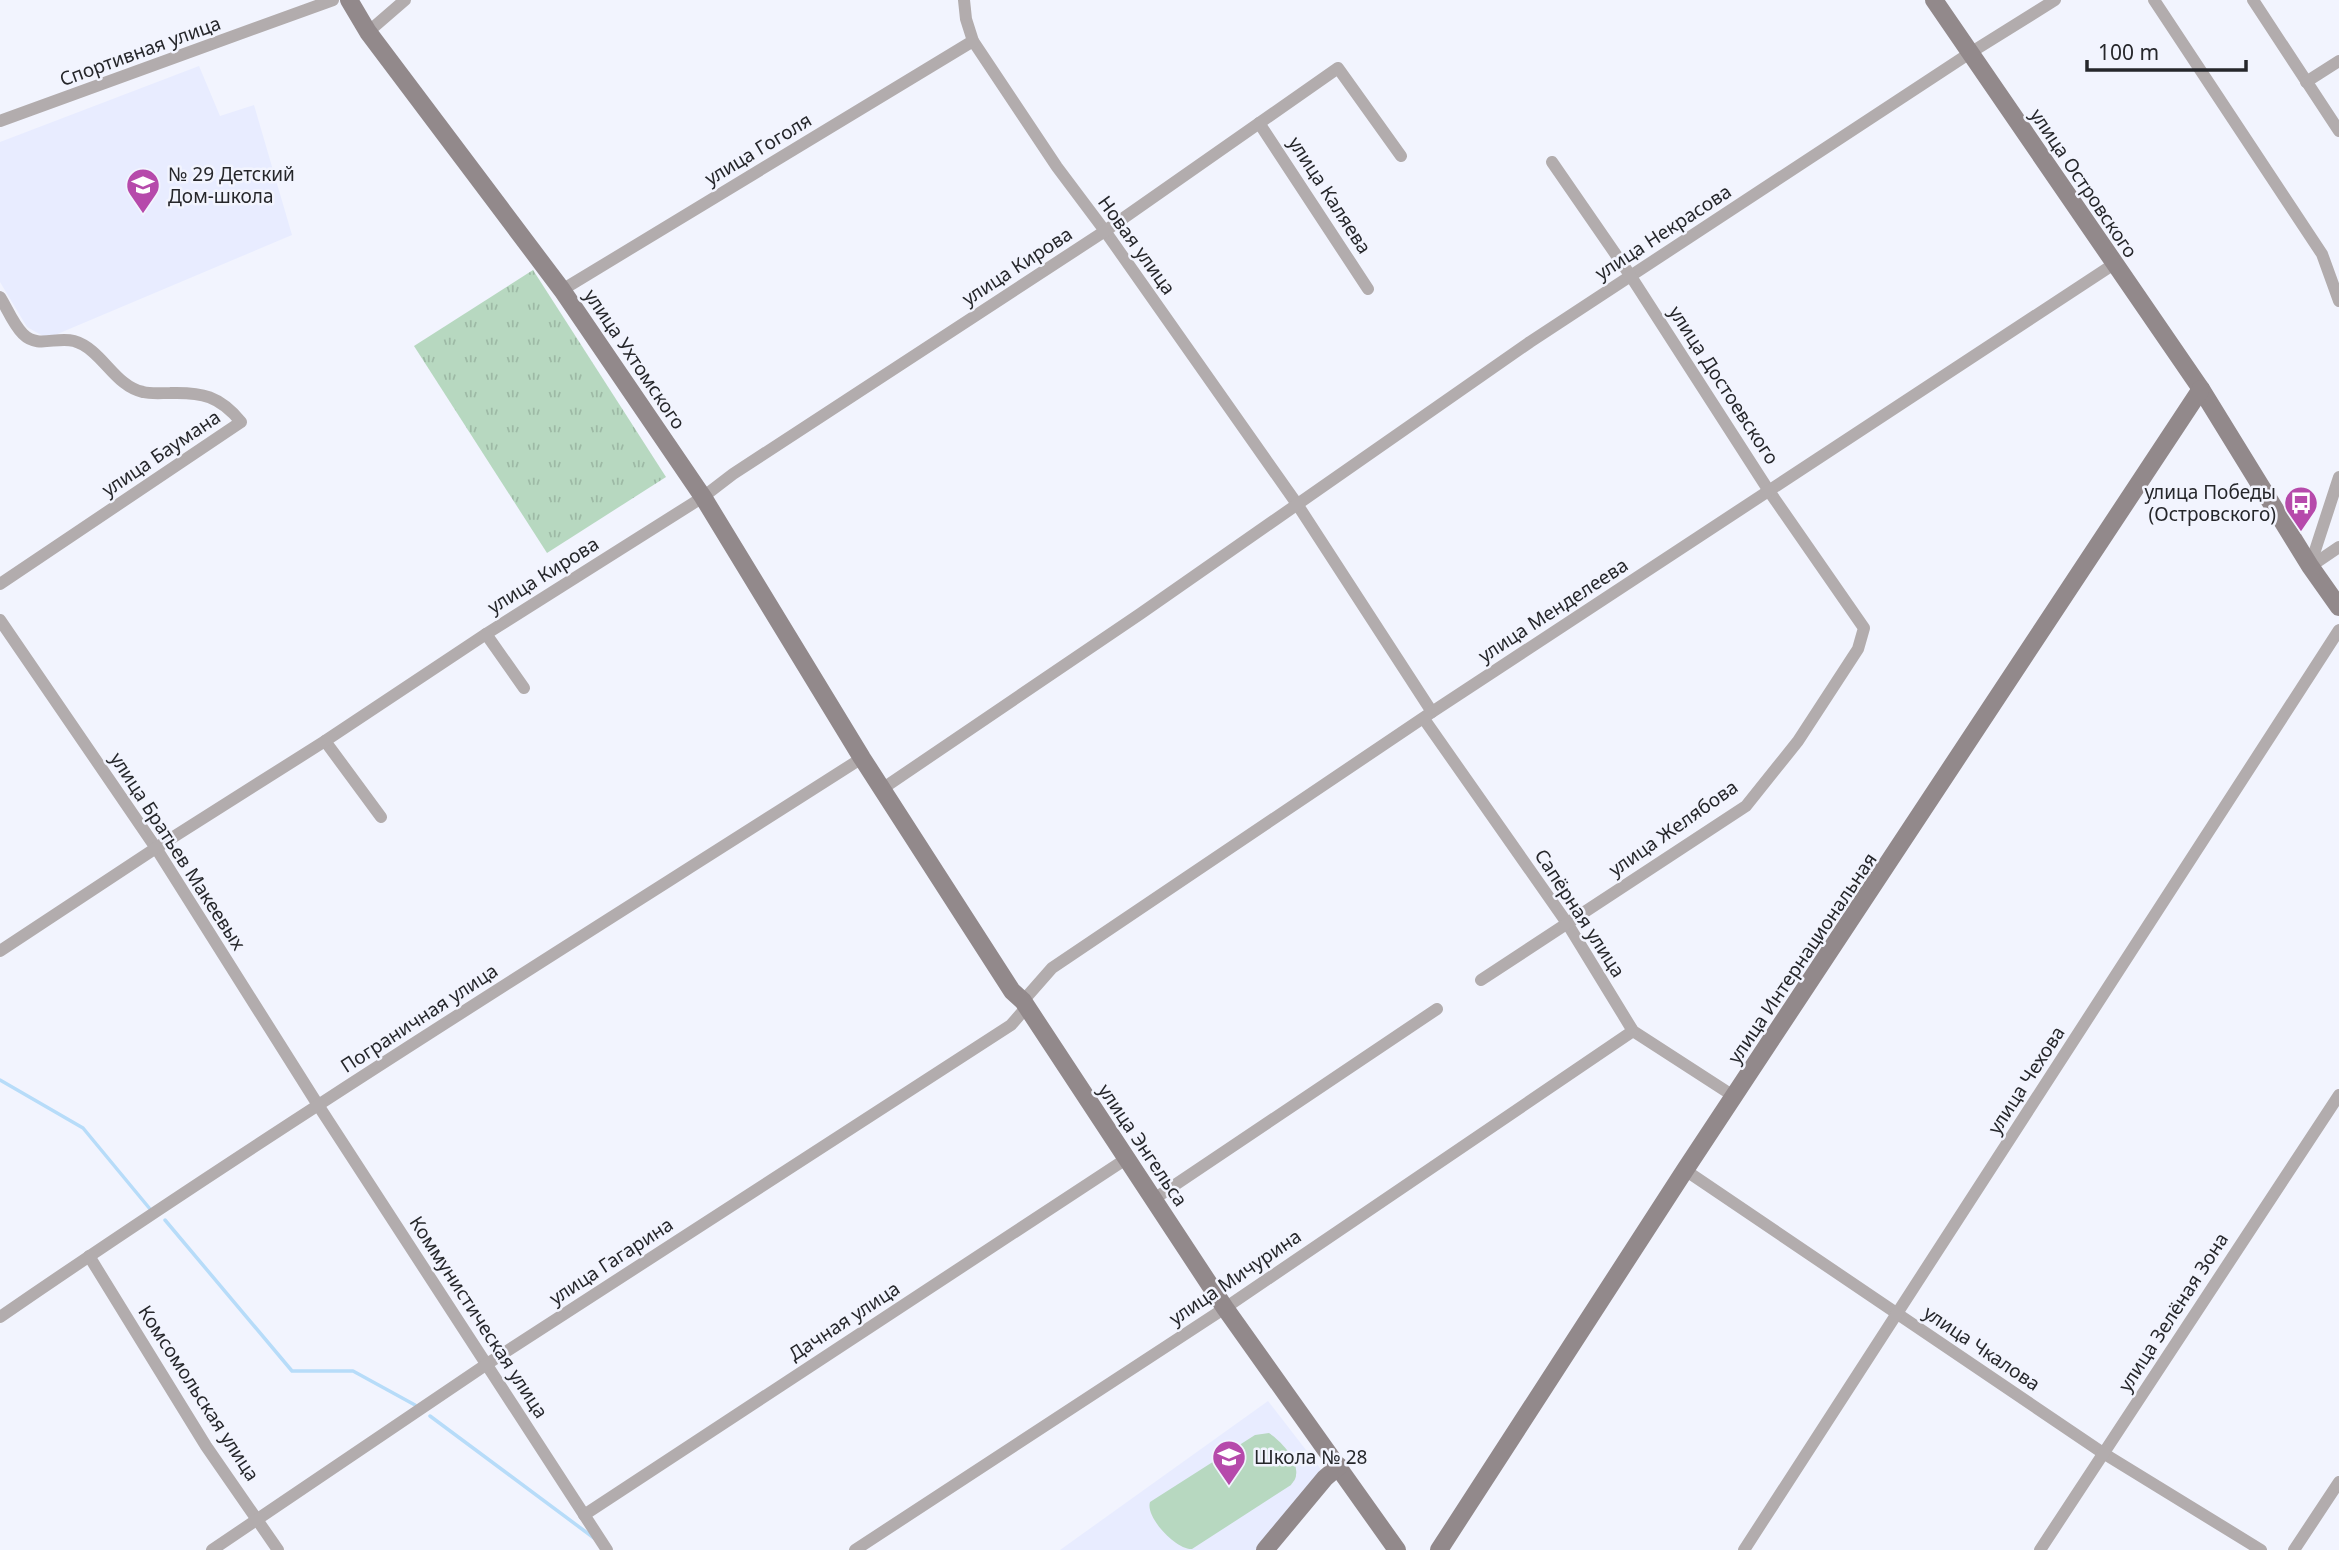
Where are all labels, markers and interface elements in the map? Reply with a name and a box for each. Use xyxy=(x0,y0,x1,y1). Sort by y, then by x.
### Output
street label: Спортивная улица xyxy=(56,10,224,92)
scale bar xyxy=(2087,28,2246,72)
text: 100 m xyxy=(2098,38,2159,66)
street label: улица Островского xyxy=(2024,103,2144,263)
street label: улица Гоголя xyxy=(700,107,816,191)
street label: улица Каляева xyxy=(1282,131,1378,259)
place label: № 29 Детский Дом-школа xyxy=(168,161,295,209)
school or university icon: № 29 Детский Дом-школа xyxy=(124,166,162,215)
street label: улица Некрасова xyxy=(1590,178,1736,286)
street label: Новая улица xyxy=(1092,190,1182,300)
street label: улица Кирова xyxy=(957,221,1077,311)
street label: улица Ухтомского xyxy=(578,284,692,434)
street label: улица Достоевского xyxy=(1663,301,1785,469)
street label: улица Баумана xyxy=(97,404,225,502)
place label: улица Победы (Островского) xyxy=(2144,479,2276,527)
bus stop icon: улица Победы (Островского) xyxy=(2282,484,2320,533)
street label: улица Кирова xyxy=(482,530,604,620)
street label: улица Менделеева xyxy=(1473,552,1633,668)
street label: улица Братьев Макеевых xyxy=(104,747,252,955)
street label: улица Желябова xyxy=(1603,774,1743,882)
street label: Сапёрная улица xyxy=(1529,844,1631,982)
street label: улица Интернациональная xyxy=(1721,847,1883,1069)
street label: Пограничная улица xyxy=(335,957,503,1079)
street label: улица Чехова xyxy=(1981,1021,2071,1139)
street label: улица Энгельса xyxy=(1092,1079,1194,1211)
street label: Коммунистическая улица xyxy=(404,1211,554,1423)
street label: улица Гагарина xyxy=(544,1211,678,1311)
street label: улица Мичурина xyxy=(1164,1223,1306,1331)
street label: улица Зелёная Зона xyxy=(2112,1228,2234,1396)
street label: Дачная улица xyxy=(783,1275,905,1367)
street label: улица Чкалова xyxy=(1919,1299,2045,1397)
street label: Комсомольская улица xyxy=(132,1300,266,1486)
school or university icon: Школа № 28 xyxy=(1210,1438,1248,1487)
place label: Школа № 28 xyxy=(1254,1444,1367,1470)

